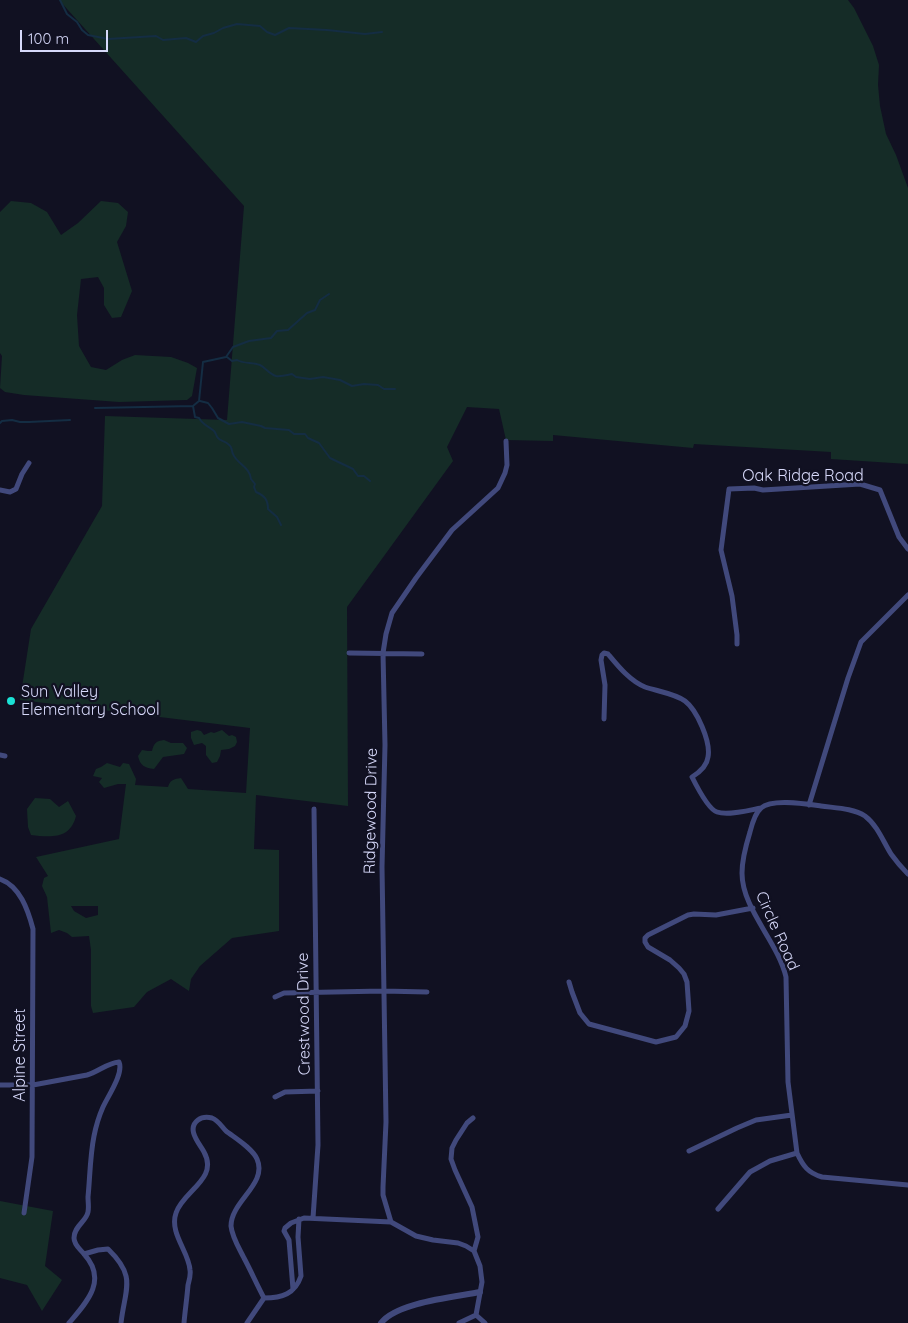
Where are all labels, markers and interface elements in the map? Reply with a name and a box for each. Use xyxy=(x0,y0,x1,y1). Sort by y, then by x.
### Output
scale bar xyxy=(22,20,110,52)
text: 100 m xyxy=(28,29,69,48)
street label: Oak Ridge Road xyxy=(742,466,864,486)
place label: Sun Valley Elementary School xyxy=(21,682,160,720)
marker: Sun Valley Elementary School xyxy=(5,695,17,707)
street label: Ridgewood Drive xyxy=(360,748,382,874)
street label: Circle Road xyxy=(751,888,803,974)
street label: Crestwood Drive xyxy=(293,952,315,1076)
street label: Alpine Street xyxy=(10,1008,30,1102)

